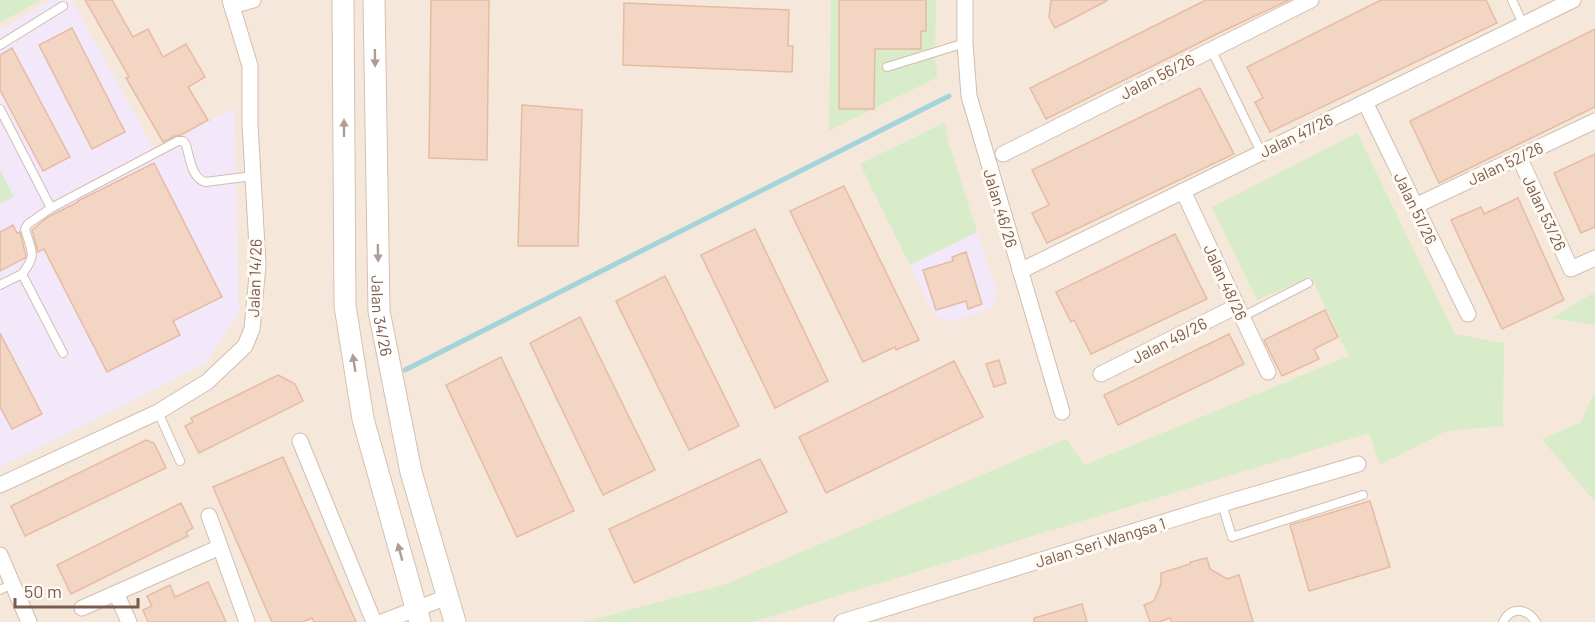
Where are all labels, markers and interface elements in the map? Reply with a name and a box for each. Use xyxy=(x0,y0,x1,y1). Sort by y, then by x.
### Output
one-way arrow xyxy=(370,49,380,68)
street label: Jalan 56/26 xyxy=(1117,49,1197,103)
street label: Jalan 47/26 xyxy=(1256,109,1336,161)
one-way arrow xyxy=(339,119,349,138)
street label: Jalan 52/26 xyxy=(1464,137,1546,189)
street label: Jalan 46/26 xyxy=(980,166,1022,250)
street label: Jalan 51/26 xyxy=(1390,169,1442,247)
street label: Jalan 53/26 xyxy=(1519,172,1571,254)
street label: Jalan 14/26 xyxy=(243,238,265,318)
street label: Jalan 48/26 xyxy=(1200,241,1252,323)
one-way arrow xyxy=(373,244,383,263)
street label: Jalan 34/26 xyxy=(369,275,397,358)
street label: Jalan 49/26 xyxy=(1128,313,1210,367)
one-way arrow xyxy=(350,353,359,372)
street label: Jalan Seri Wangsa 1 xyxy=(1033,513,1167,571)
one-way arrow xyxy=(395,543,404,561)
scale bar xyxy=(15,571,138,609)
text: 50 m xyxy=(24,580,62,602)

